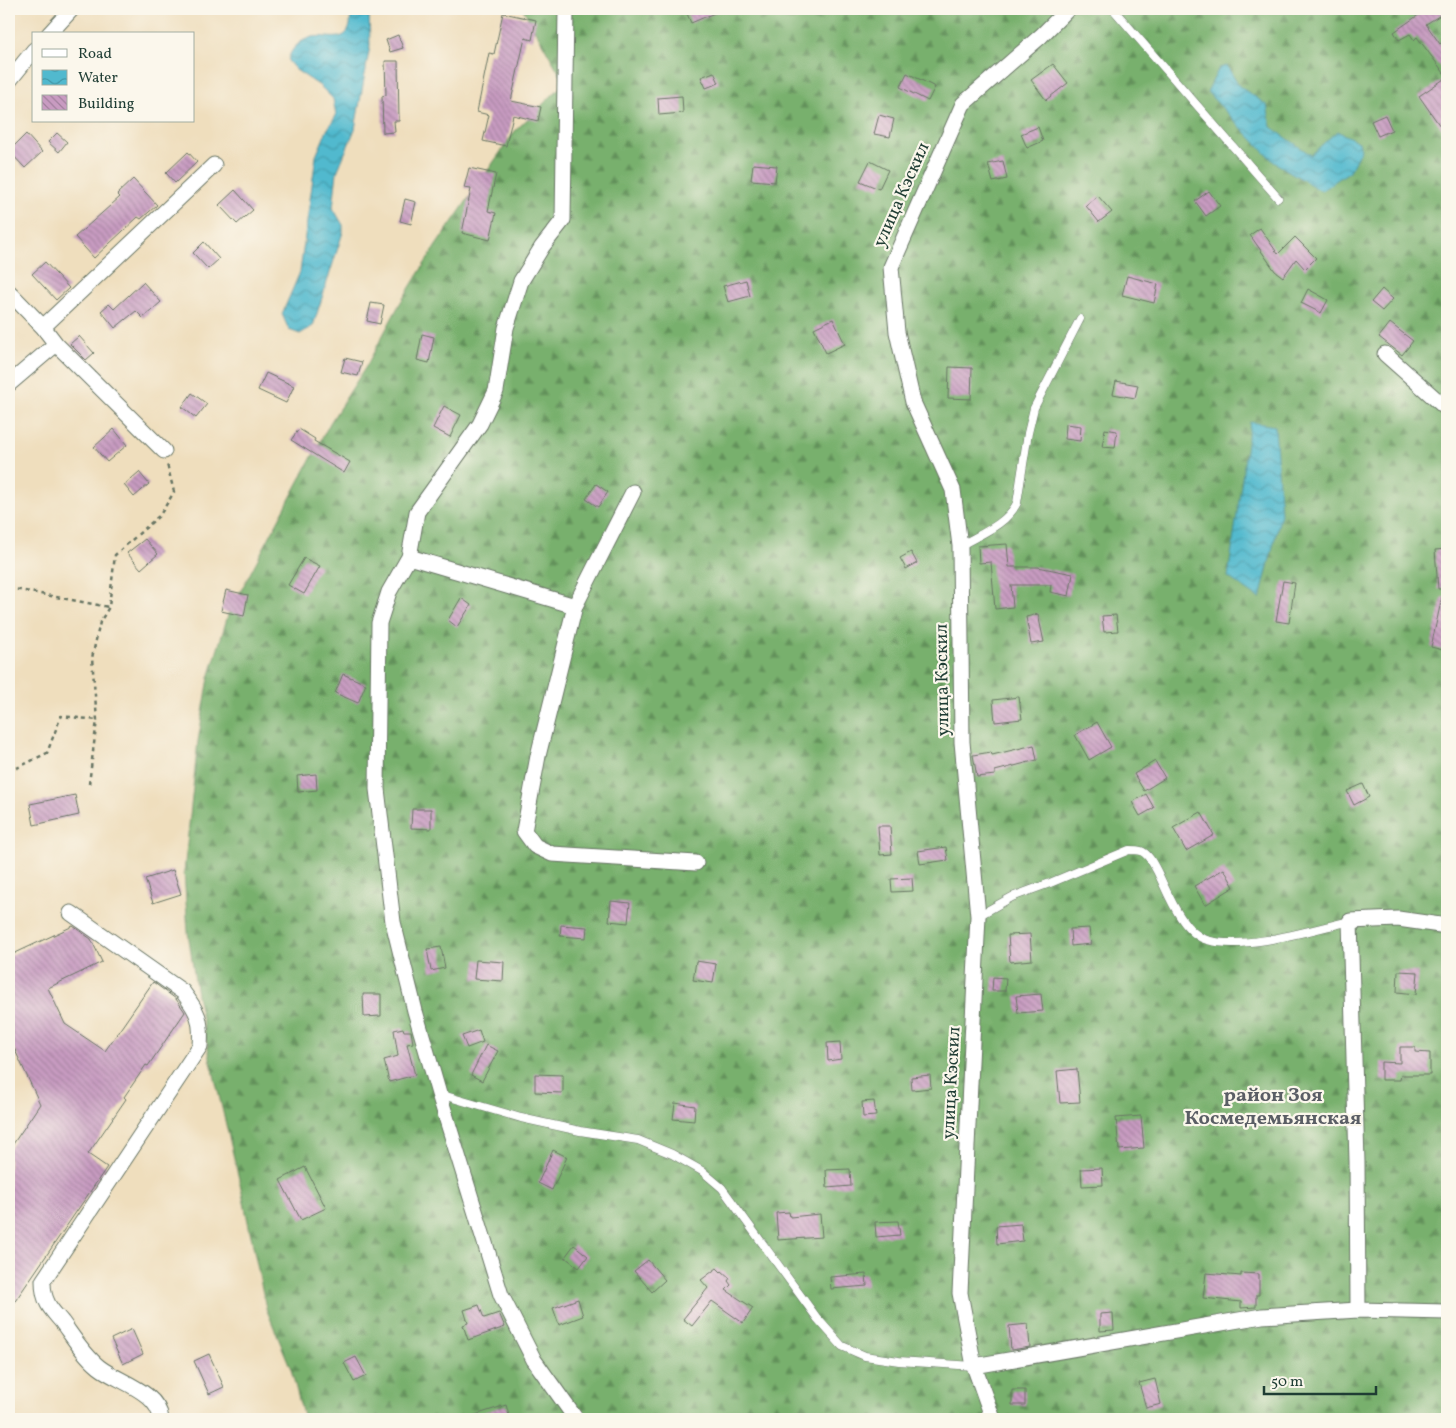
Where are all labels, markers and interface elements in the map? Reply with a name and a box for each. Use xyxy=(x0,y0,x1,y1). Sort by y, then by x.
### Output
legend xyxy=(32,32,195,122)
text: Road xyxy=(78,44,112,65)
text: Water xyxy=(78,68,118,89)
text: Building xyxy=(78,94,135,115)
street label: улица Кэскил xyxy=(868,138,936,251)
street label: улица Кэскил xyxy=(930,623,956,736)
street label: улица Кэскил xyxy=(937,1026,967,1140)
district label: район Зоя Космедемьянская xyxy=(1185,1082,1361,1133)
scale bar xyxy=(1264,1363,1376,1395)
text: 50 m xyxy=(1271,1372,1303,1393)

